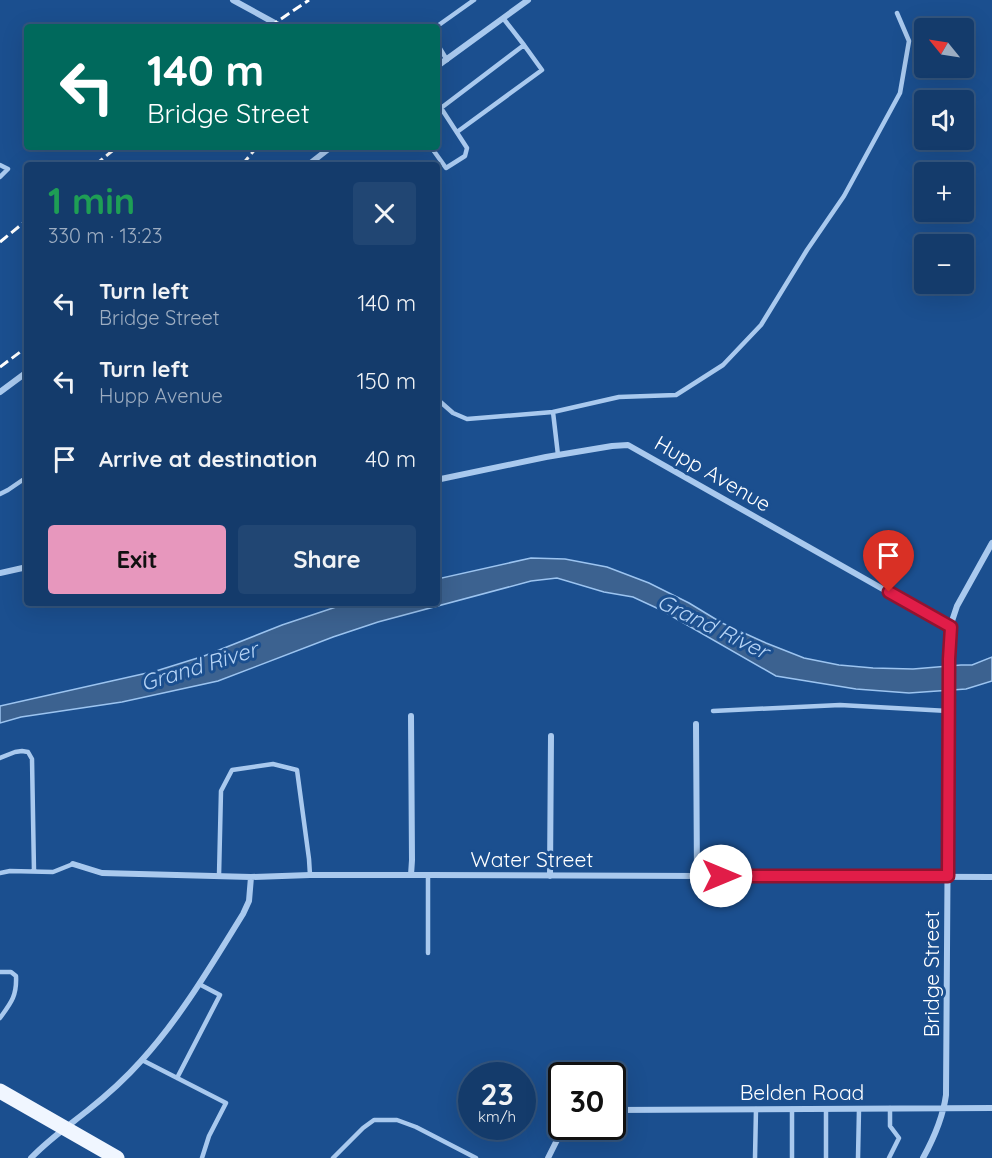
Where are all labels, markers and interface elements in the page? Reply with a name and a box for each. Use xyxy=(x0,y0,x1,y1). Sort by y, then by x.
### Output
north arrow xyxy=(914,18,974,78)
map controls xyxy=(914,18,974,294)
text: 140 m xyxy=(147,44,264,97)
icon: left xyxy=(48,48,126,126)
button: sound xyxy=(914,90,974,150)
text: Bridge Street xyxy=(147,96,310,130)
button: + xyxy=(914,162,974,222)
text: 1 min xyxy=(48,178,135,223)
button: close xyxy=(353,182,416,245)
text: 330 m · 13:23 xyxy=(48,223,163,248)
button: − xyxy=(914,234,974,294)
text: Turn left xyxy=(99,277,189,305)
icon: left xyxy=(48,287,81,320)
text: 140 m xyxy=(357,289,416,317)
text: Bridge Street xyxy=(99,305,220,330)
text: Turn left xyxy=(99,355,189,383)
icon: left xyxy=(48,365,81,398)
text: 150 m xyxy=(357,367,416,395)
text: Hupp Avenue xyxy=(99,383,223,408)
street label: Hupp Avenue xyxy=(650,429,776,517)
icon: arrive xyxy=(48,443,81,476)
text: Arrive at destination xyxy=(99,445,317,473)
text: 40 m xyxy=(365,445,416,473)
button: Exit xyxy=(48,525,226,594)
button: Share xyxy=(238,525,416,594)
pin xyxy=(863,530,914,592)
icon: arrive xyxy=(872,539,905,572)
water label: Grand River xyxy=(653,587,776,666)
water label: Grand River xyxy=(137,634,263,697)
position arrow xyxy=(689,844,753,908)
street label: Water Street xyxy=(471,846,593,872)
street label: Bridge Street xyxy=(918,911,944,1037)
speed limit sign: 30 xyxy=(548,1062,626,1140)
text: 23 xyxy=(480,1075,514,1113)
street label: Belden Road xyxy=(740,1079,864,1105)
text: km/h xyxy=(478,1107,516,1126)

